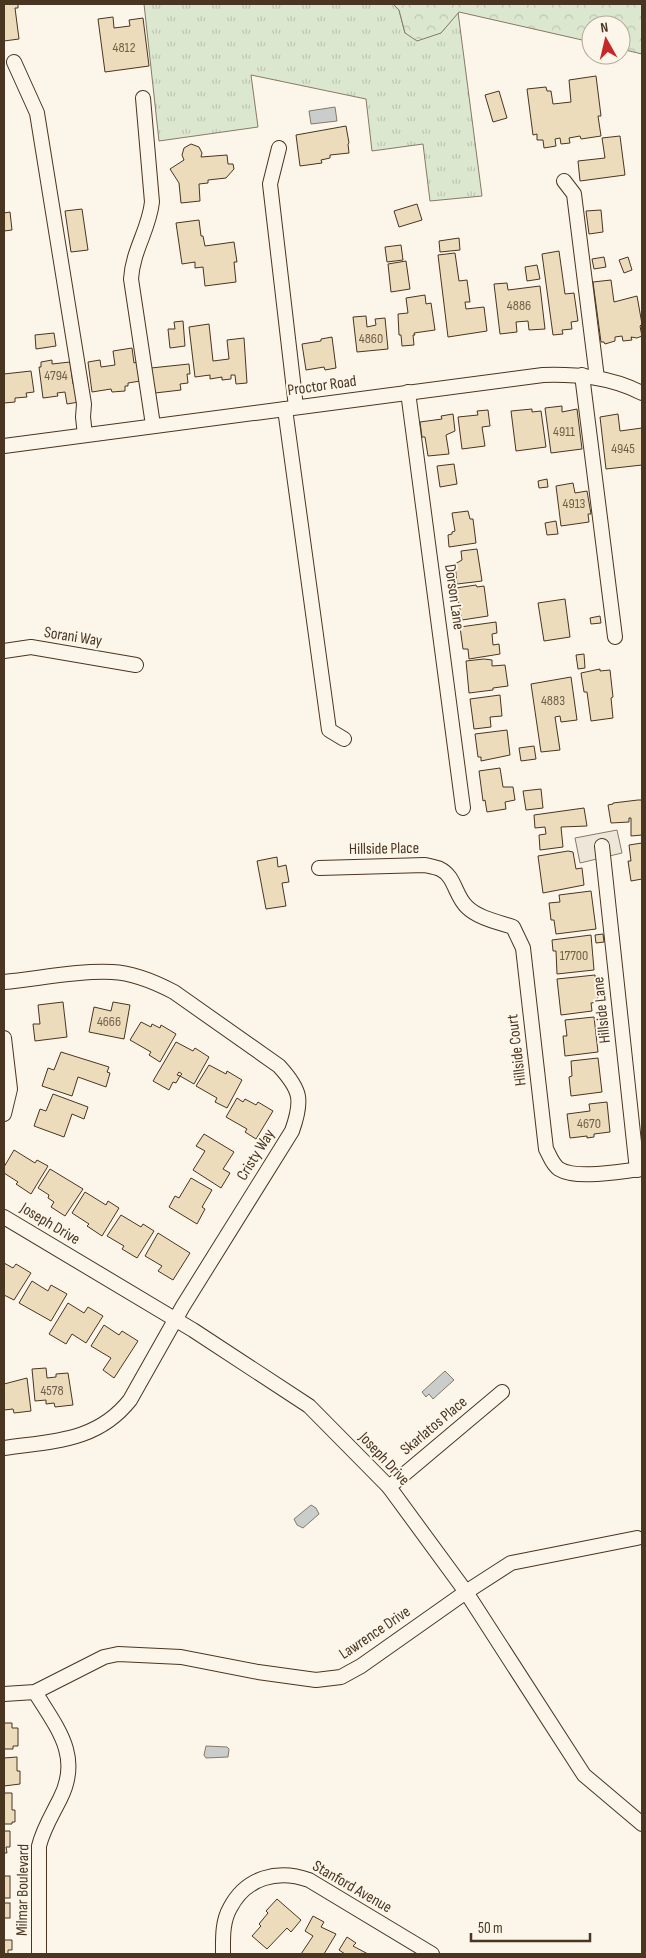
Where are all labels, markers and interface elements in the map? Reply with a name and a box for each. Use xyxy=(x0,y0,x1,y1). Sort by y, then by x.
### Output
north arrow xyxy=(581,15,631,65)
text: N xyxy=(599,19,609,37)
house number: 4812 xyxy=(113,39,136,56)
house number: 4886 xyxy=(507,297,531,314)
house number: 4860 xyxy=(359,330,383,347)
house number: 4794 xyxy=(44,367,68,384)
street label: Proctor Road xyxy=(286,372,358,400)
house number: 4911 xyxy=(553,423,575,440)
house number: 4945 xyxy=(611,440,635,457)
house number: 4913 xyxy=(563,495,586,512)
street label: Dorson Lane xyxy=(440,563,468,631)
street label: Sorani Way xyxy=(43,623,103,651)
house number: 4883 xyxy=(541,692,565,709)
street label: Hillside Place xyxy=(349,839,419,859)
house number: 17700 xyxy=(560,947,588,964)
street label: Hillside Lane xyxy=(589,976,615,1044)
house number: 4666 xyxy=(97,1013,121,1030)
street label: Hillside Court xyxy=(503,1013,531,1087)
house number: 4670 xyxy=(577,1115,601,1132)
street label: Cristy Way xyxy=(233,1126,279,1184)
street label: Joseph Drive xyxy=(16,1198,83,1249)
house number: 4578 xyxy=(40,1382,64,1399)
street label: Skarlatos Place xyxy=(397,1393,471,1459)
street label: Joseph Drive xyxy=(354,1428,413,1490)
street label: Lawrence Drive xyxy=(336,1602,414,1664)
street label: Milmar Boulevard xyxy=(13,1844,33,1936)
street label: Stanford Avenue xyxy=(309,1857,395,1917)
scale bar xyxy=(471,1910,590,1942)
text: 50 m xyxy=(478,1919,503,1938)

